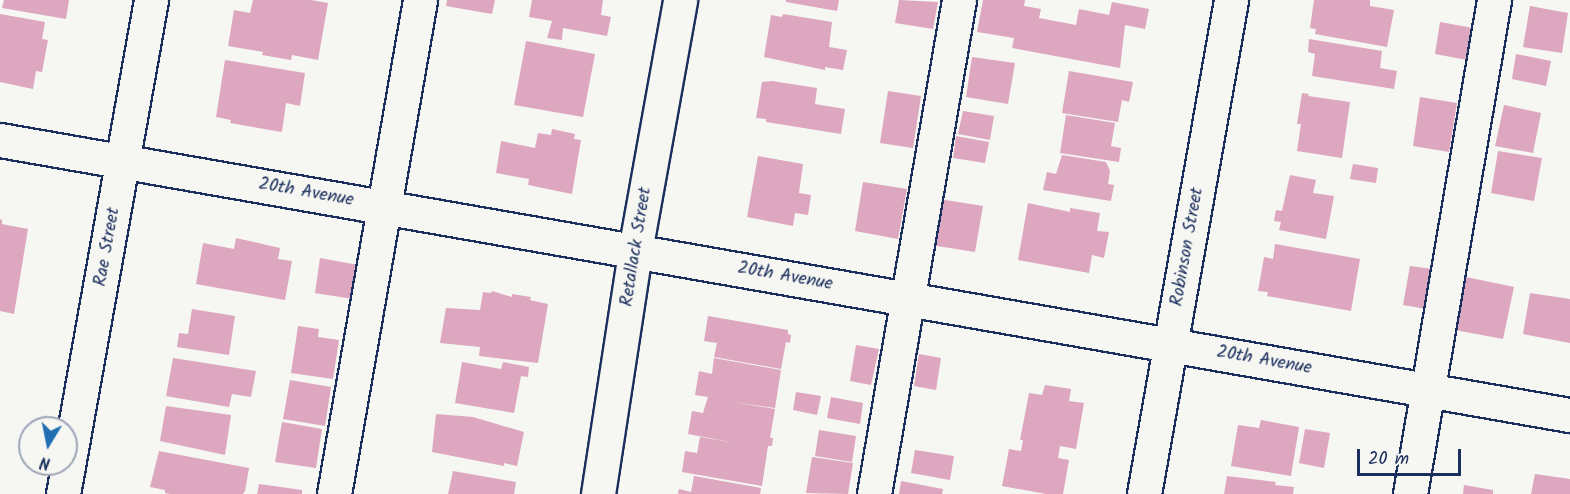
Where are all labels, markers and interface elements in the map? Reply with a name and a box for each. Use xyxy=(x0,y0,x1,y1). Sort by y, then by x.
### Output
street label: 20th Avenue xyxy=(257,174,355,212)
street label: Retallack Street xyxy=(617,186,657,308)
street label: Robinson Street xyxy=(1167,186,1209,308)
street label: Rae Street xyxy=(90,206,126,288)
street label: 20th Avenue xyxy=(736,258,834,296)
street label: 20th Avenue xyxy=(1215,342,1313,380)
north arrow xyxy=(18,416,78,476)
scale bar xyxy=(1360,437,1464,475)
text: 20 m xyxy=(1368,445,1409,474)
text: N xyxy=(38,449,52,475)

